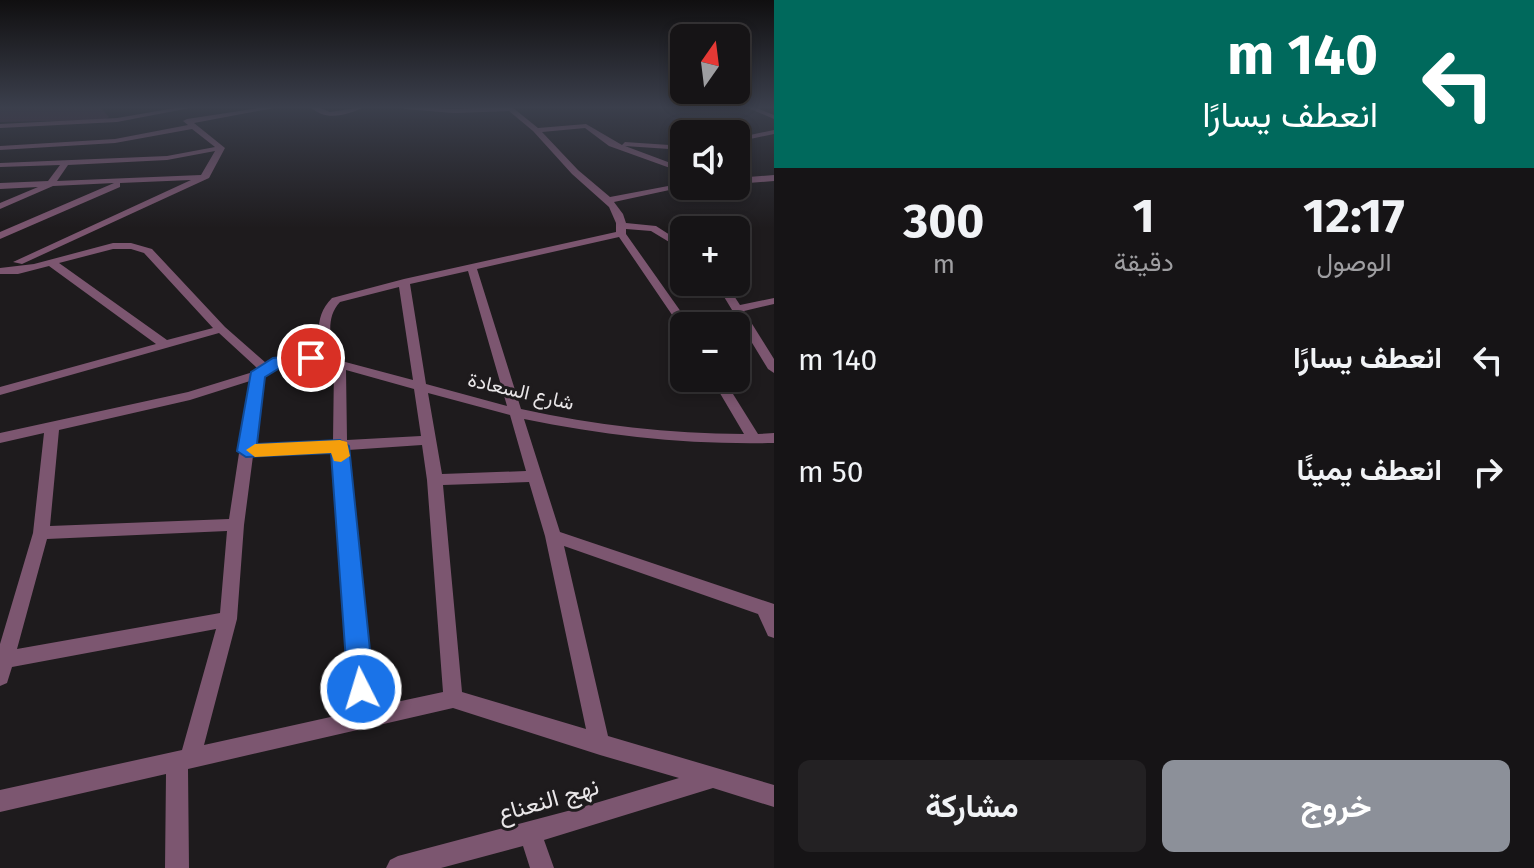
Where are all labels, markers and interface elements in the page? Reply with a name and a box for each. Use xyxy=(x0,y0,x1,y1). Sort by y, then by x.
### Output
text: 140 m xyxy=(1227,22,1378,89)
north arrow xyxy=(670,24,750,104)
map controls xyxy=(670,24,750,392)
icon: left xyxy=(1406,32,1510,136)
text: انعطف يسارًا xyxy=(1202,93,1378,137)
button: sound xyxy=(670,120,750,200)
text: 1 xyxy=(1133,187,1155,245)
text: 12:17 xyxy=(1303,187,1405,245)
text: 300 xyxy=(903,192,984,250)
button: + xyxy=(670,216,750,296)
text: دقيقة xyxy=(1114,247,1174,278)
text: الوصول xyxy=(1316,247,1391,278)
text: m xyxy=(933,249,955,280)
button: − xyxy=(670,312,750,392)
pin xyxy=(277,324,345,392)
icon: arrive xyxy=(289,336,333,380)
icon: left xyxy=(1466,338,1510,382)
text: انعطف يسارًا xyxy=(1293,340,1442,376)
text: 140 m xyxy=(798,342,877,378)
street label: شارع السعادة xyxy=(465,367,577,417)
icon: right xyxy=(1466,450,1510,494)
text: انعطف يمينًا xyxy=(1297,452,1442,488)
text: 50 m xyxy=(798,454,863,490)
position arrow xyxy=(319,647,403,731)
button: مشاركة xyxy=(798,760,1146,852)
button: خروج xyxy=(1162,760,1510,852)
street label: نهج النعناع xyxy=(494,772,603,831)

